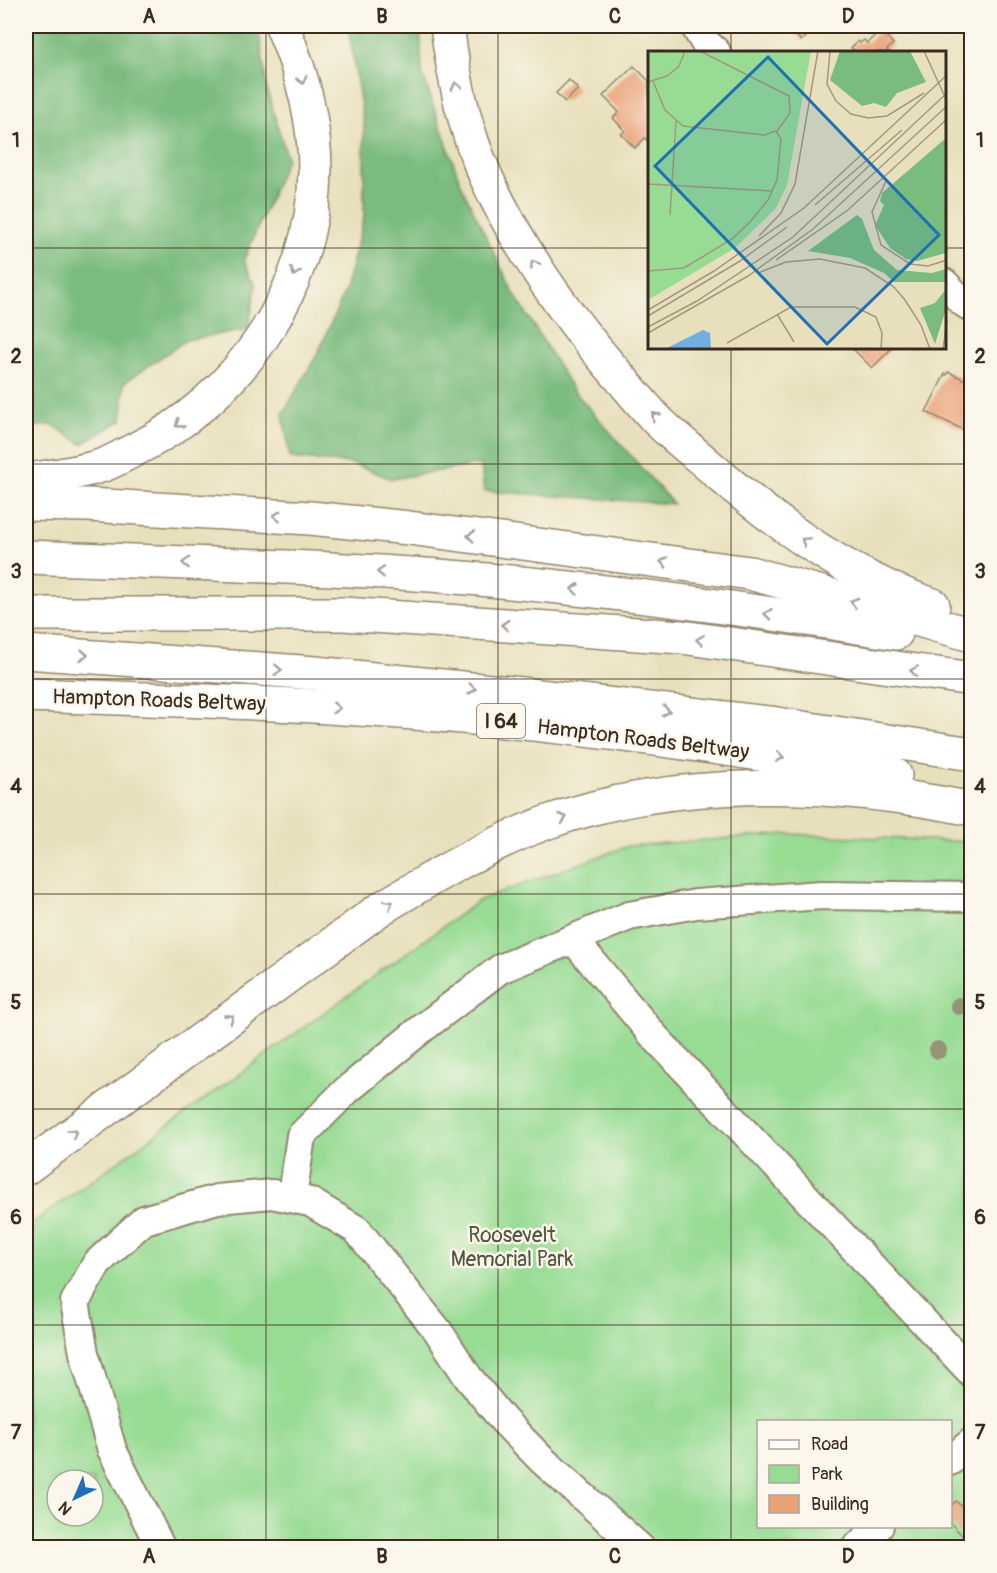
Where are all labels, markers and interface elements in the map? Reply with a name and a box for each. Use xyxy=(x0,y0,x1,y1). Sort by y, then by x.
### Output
text: A xyxy=(143,4,156,29)
text: B xyxy=(376,4,388,29)
text: C xyxy=(609,4,621,29)
text: D xyxy=(842,4,855,29)
inset map xyxy=(648,51,946,350)
one-way arrow xyxy=(295,74,307,85)
one-way arrow xyxy=(451,81,464,91)
text: 1 xyxy=(12,128,20,153)
text: 1 xyxy=(976,128,984,153)
one-way arrow xyxy=(530,260,542,270)
one-way arrow xyxy=(289,266,302,276)
text: 2 xyxy=(10,344,22,369)
text: 2 xyxy=(974,344,986,369)
one-way arrow xyxy=(651,413,662,423)
one-way arrow xyxy=(174,417,185,428)
one-way arrow xyxy=(272,510,281,523)
one-way arrow xyxy=(466,530,476,542)
one-way arrow xyxy=(800,537,811,548)
one-way arrow xyxy=(660,556,669,568)
one-way arrow xyxy=(181,557,190,570)
text: 3 xyxy=(10,559,22,584)
text: 3 xyxy=(974,559,986,584)
one-way arrow xyxy=(376,566,385,579)
one-way arrow xyxy=(570,583,580,596)
one-way arrow xyxy=(850,597,860,610)
one-way arrow xyxy=(764,608,773,621)
one-way arrow xyxy=(501,619,510,632)
one-way arrow xyxy=(695,634,704,646)
one-way arrow xyxy=(79,649,88,662)
one-way arrow xyxy=(274,664,283,677)
one-way arrow xyxy=(909,665,918,677)
one-way arrow xyxy=(468,682,477,695)
street label: Hampton Roads Beltway xyxy=(52,683,266,718)
one-way arrow xyxy=(331,701,340,714)
road number: I 64 xyxy=(477,704,525,738)
one-way arrow xyxy=(662,704,671,716)
street label: Hampton Roads Beltway xyxy=(535,713,751,766)
one-way arrow xyxy=(774,750,784,763)
text: 4 xyxy=(10,774,22,799)
text: 4 xyxy=(974,774,986,799)
one-way arrow xyxy=(557,812,568,825)
one-way arrow xyxy=(382,901,393,912)
text: 5 xyxy=(11,990,22,1015)
text: 5 xyxy=(975,990,986,1015)
one-way arrow xyxy=(224,1015,235,1026)
one-way arrow xyxy=(66,1129,77,1140)
text: 6 xyxy=(10,1205,22,1230)
text: 6 xyxy=(974,1205,986,1230)
park label: Roosevelt Memorial Park xyxy=(451,1222,573,1273)
text: 7 xyxy=(11,1420,22,1445)
legend xyxy=(757,1420,952,1528)
text: 7 xyxy=(975,1420,986,1445)
text: Road xyxy=(811,1433,848,1456)
text: Park xyxy=(811,1463,843,1486)
north arrow xyxy=(45,1468,105,1528)
text: Building xyxy=(811,1493,869,1516)
text: N xyxy=(54,1497,76,1519)
text: A xyxy=(143,1544,156,1569)
text: B xyxy=(376,1544,388,1569)
text: C xyxy=(609,1544,621,1569)
text: D xyxy=(842,1544,855,1569)

